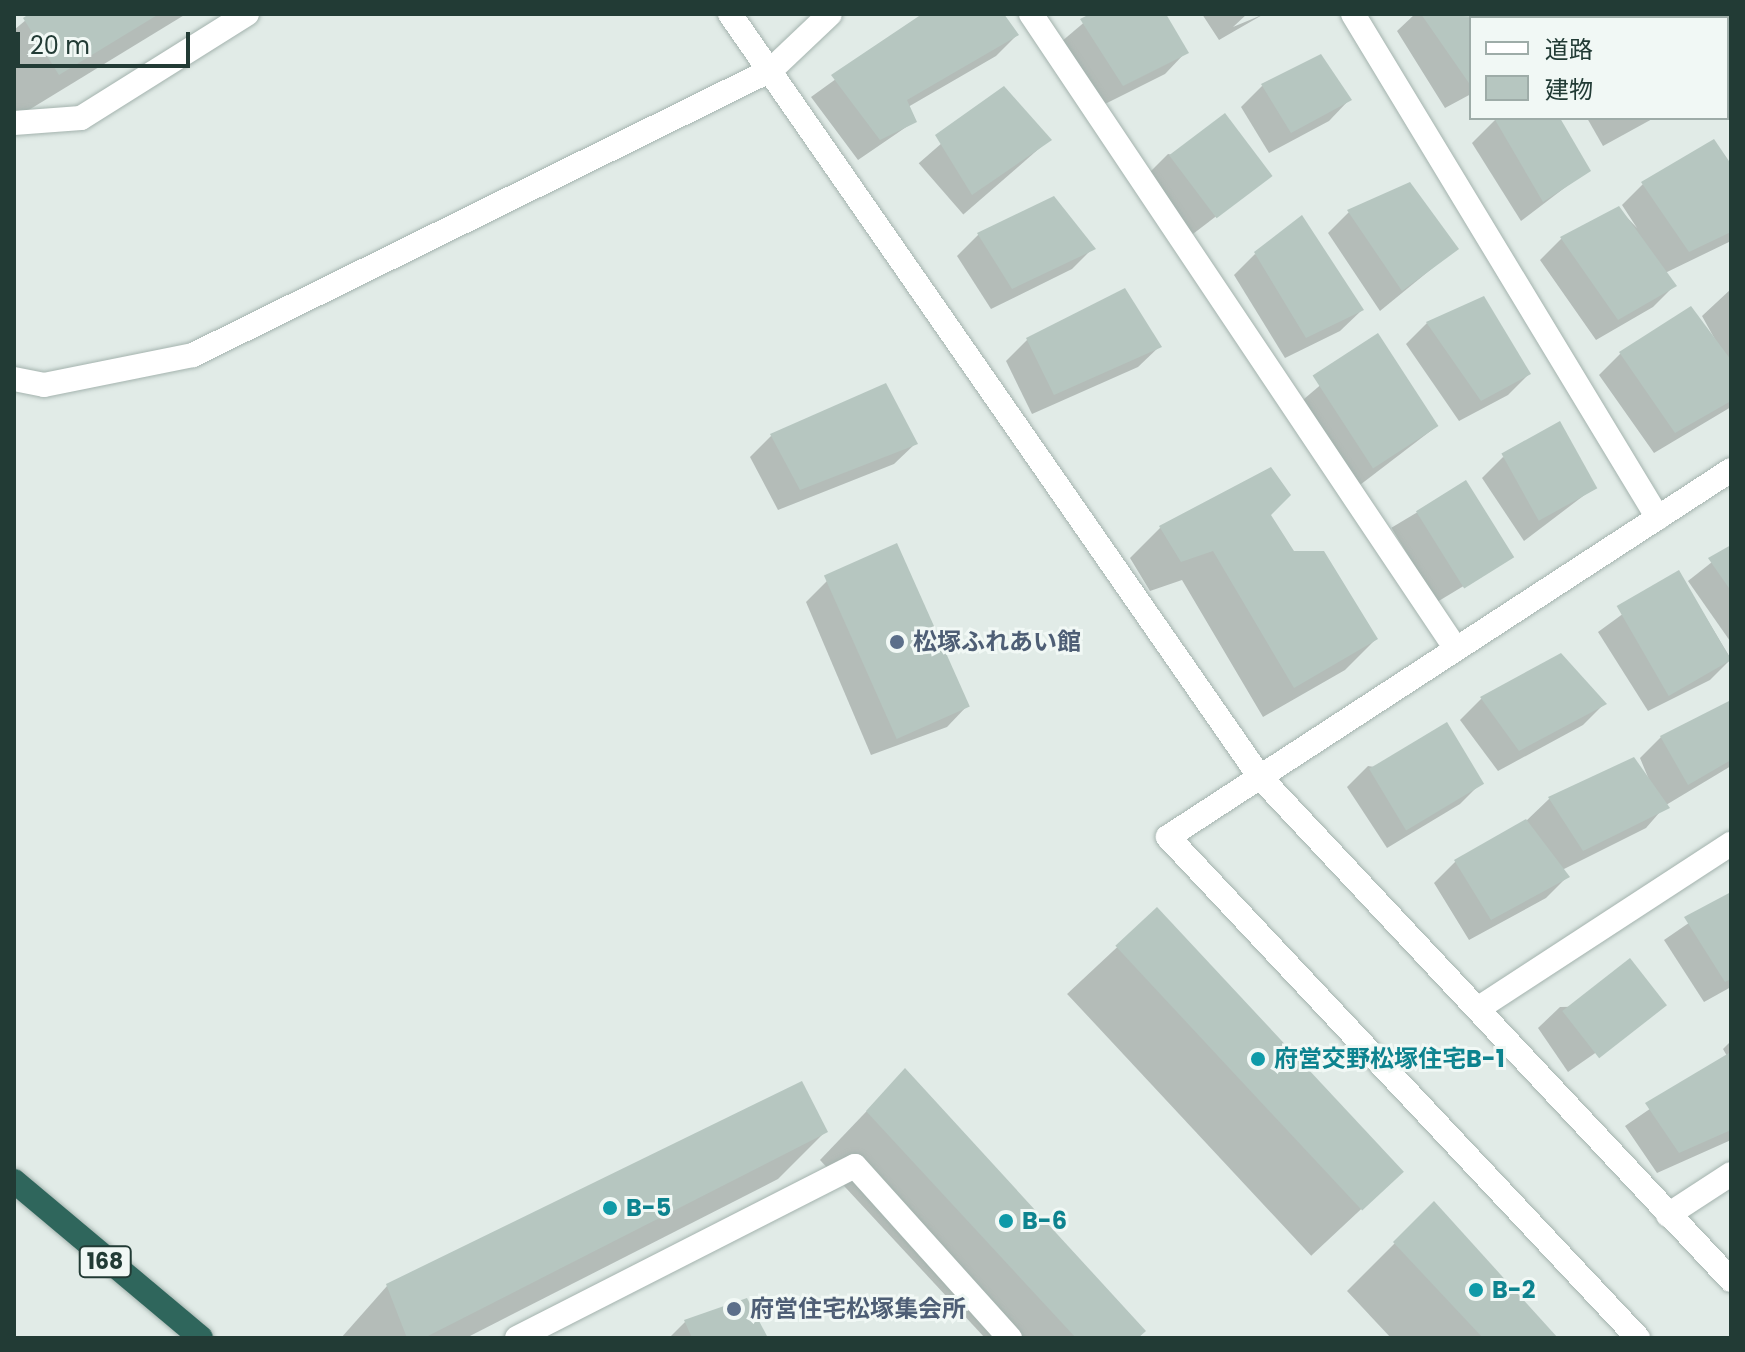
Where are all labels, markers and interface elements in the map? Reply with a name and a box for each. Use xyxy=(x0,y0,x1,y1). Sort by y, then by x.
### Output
scale bar xyxy=(20,16,194,66)
legend xyxy=(1469,16,1729,120)
text: 20 m xyxy=(30,29,90,62)
text: 道路 xyxy=(1545,33,1593,66)
text: 建物 xyxy=(1545,73,1593,106)
place label: 松塚ふれあい館 xyxy=(913,628,1081,656)
marker: 松塚ふれあい館 xyxy=(888,633,906,651)
place label: 府営交野松塚住宅B-1 xyxy=(1274,1045,1505,1073)
marker: 府営交野松塚住宅B-1 xyxy=(1249,1050,1267,1068)
place label: B-5 xyxy=(626,1194,671,1222)
marker: B-5 xyxy=(601,1199,619,1217)
place label: B-6 xyxy=(1022,1207,1067,1235)
marker: B-6 xyxy=(997,1212,1015,1230)
road number: 168 xyxy=(77,1244,133,1280)
place label: B-2 xyxy=(1492,1276,1535,1304)
marker: B-2 xyxy=(1467,1281,1485,1299)
place label: 府営住宅松塚集会所 xyxy=(750,1295,966,1323)
marker: 府営住宅松塚集会所 xyxy=(725,1300,743,1318)

